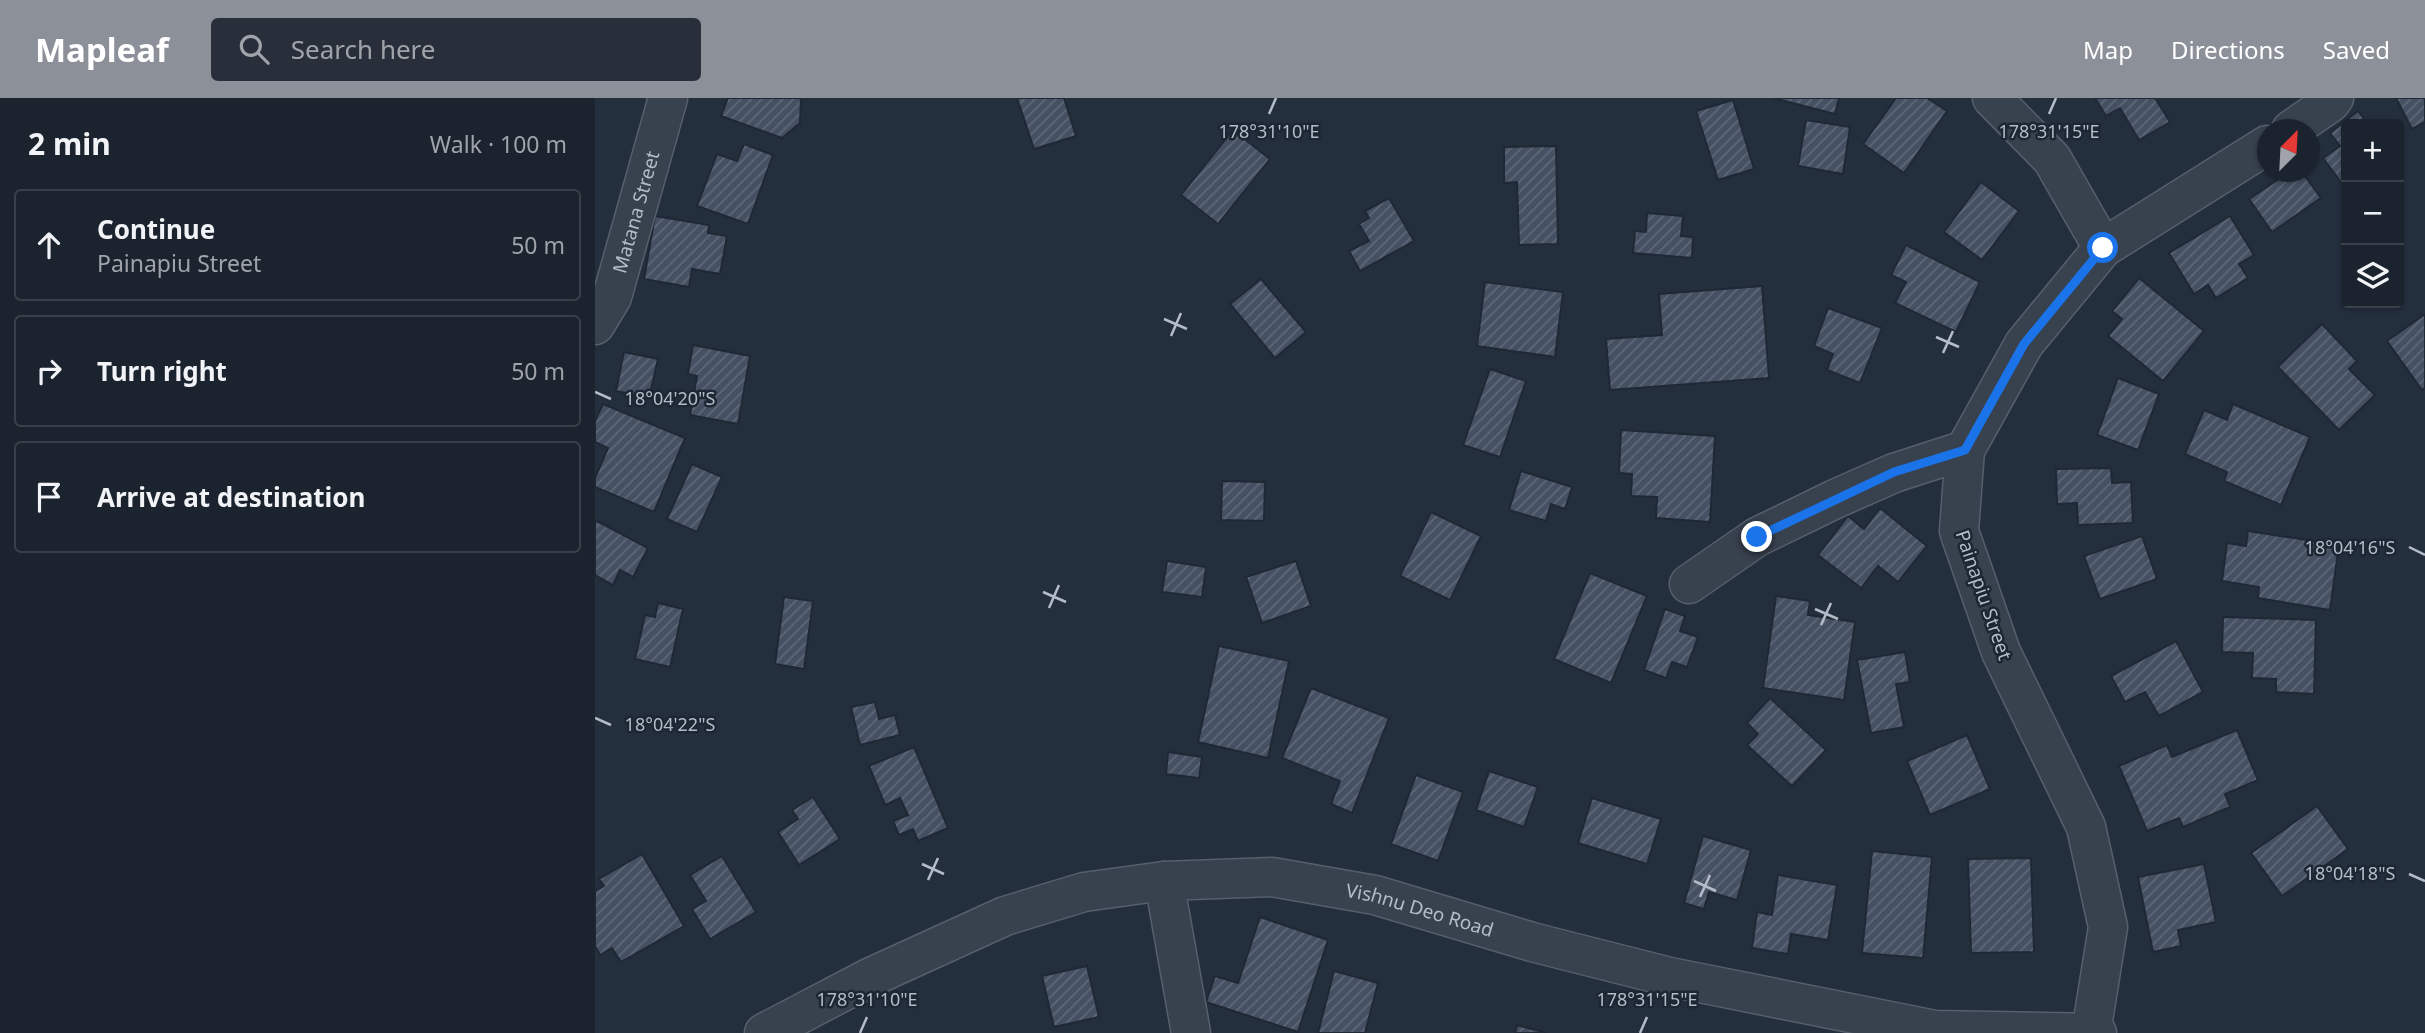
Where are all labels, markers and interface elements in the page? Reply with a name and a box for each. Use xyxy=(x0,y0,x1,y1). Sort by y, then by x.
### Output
search box xyxy=(211,18,701,81)
text: Mapleaf xyxy=(35,27,169,72)
icon: search xyxy=(235,30,273,68)
text: Search here xyxy=(291,31,436,67)
text: Map xyxy=(2083,33,2133,66)
text: Directions xyxy=(2171,33,2285,66)
text: Saved xyxy=(2323,33,2390,66)
text: 178°31'10"E xyxy=(1218,119,1320,143)
text: 178°31'15"E xyxy=(1998,119,2100,143)
north arrow xyxy=(2257,119,2320,182)
map controls xyxy=(2341,119,2404,308)
button: + xyxy=(2341,119,2404,182)
text: 2 min xyxy=(28,123,111,164)
text: Walk · 100 m xyxy=(430,128,567,160)
street label: Matana Street xyxy=(606,148,666,276)
button: − xyxy=(2341,182,2404,245)
text: Continue xyxy=(97,211,215,247)
icon: ahead xyxy=(30,226,68,264)
text: 50 m xyxy=(511,229,565,261)
route start xyxy=(2087,232,2118,263)
button: layers xyxy=(2341,245,2404,308)
text: Painapiu Street xyxy=(97,247,261,279)
icon: right xyxy=(30,352,68,390)
text: Turn right xyxy=(97,353,227,389)
text: 50 m xyxy=(511,355,565,387)
text: 18°04'20"S xyxy=(625,386,715,410)
icon: arrive xyxy=(30,478,68,516)
text: Arrive at destination xyxy=(97,479,366,515)
route end xyxy=(1741,521,1772,552)
street label: Painapiu Street xyxy=(1950,527,2018,664)
text: 18°04'16"S xyxy=(2305,535,2395,559)
text: 18°04'22"S xyxy=(625,712,715,736)
text: 18°04'18"S xyxy=(2305,861,2395,885)
street label: Vishnu Deo Road xyxy=(1344,877,1497,943)
text: 178°31'10"E xyxy=(816,987,918,1011)
text: 178°31'15"E xyxy=(1596,987,1698,1011)

